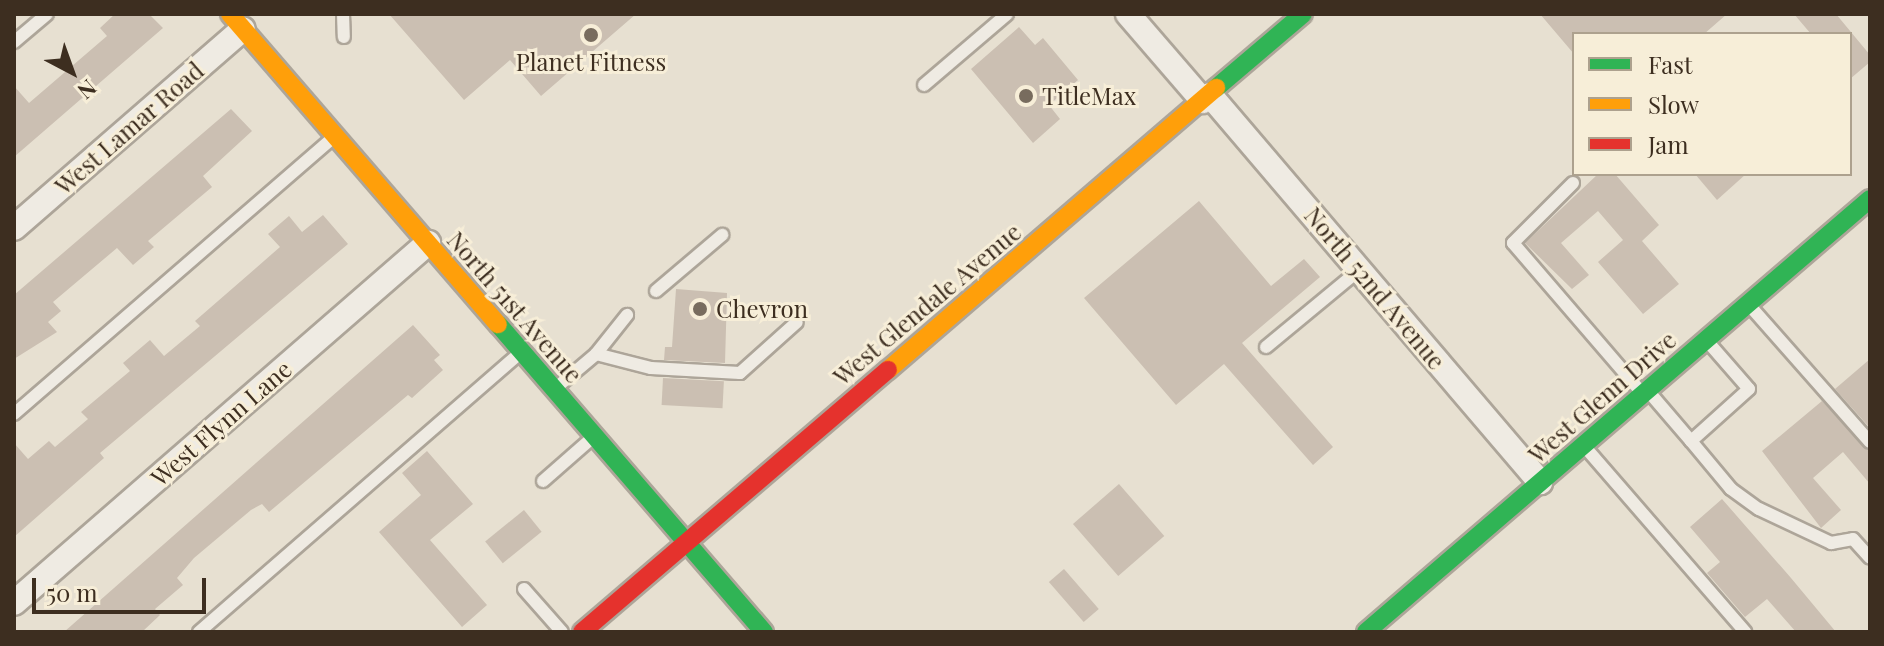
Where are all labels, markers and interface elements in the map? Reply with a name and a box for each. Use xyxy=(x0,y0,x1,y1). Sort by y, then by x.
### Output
marker: Planet Fitness xyxy=(582,26,600,44)
north arrow xyxy=(32,32,112,112)
legend xyxy=(1572,32,1852,176)
place label: Planet Fitness xyxy=(516,48,666,76)
text: Fast xyxy=(1648,48,1693,80)
street label: West Lamar Road xyxy=(49,55,209,201)
text: N xyxy=(72,74,104,107)
place label: TitleMax xyxy=(1042,82,1136,110)
marker: TitleMax xyxy=(1017,87,1035,105)
text: Slow xyxy=(1648,88,1699,120)
text: Jam xyxy=(1648,128,1689,160)
street label: North 52nd Avenue xyxy=(1298,201,1452,375)
street label: West Glendale Avenue xyxy=(827,217,1027,391)
street label: North 51st Avenue xyxy=(441,225,589,389)
place label: Chevron xyxy=(716,295,808,323)
marker: Chevron xyxy=(691,300,709,318)
street label: West Glenn Drive xyxy=(1522,325,1682,469)
street label: West Flynn Lane xyxy=(145,354,297,492)
scale bar xyxy=(36,562,210,612)
text: 50 m xyxy=(46,576,98,608)

